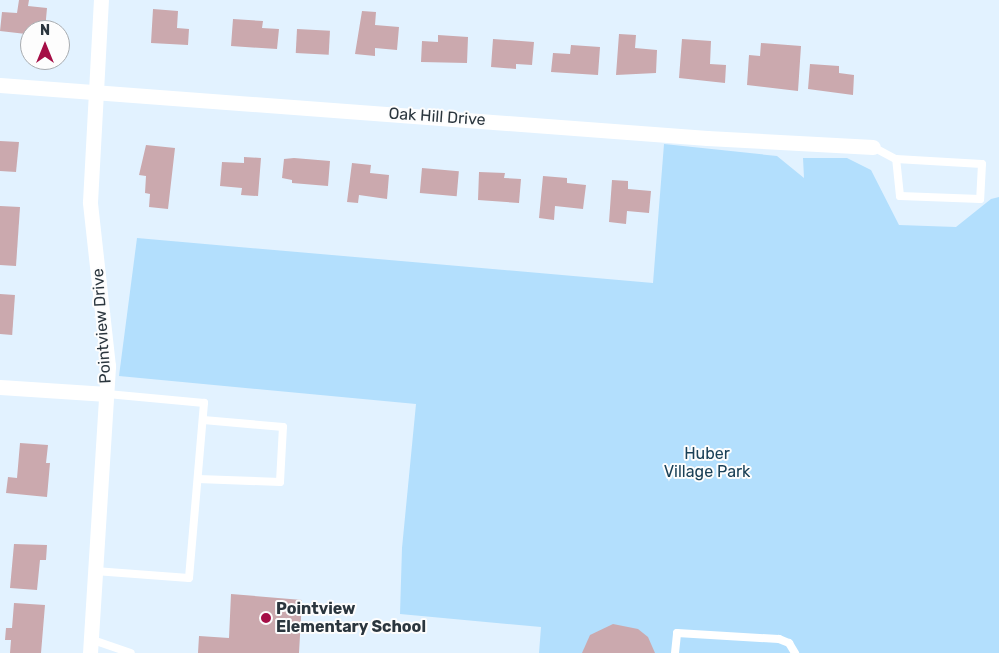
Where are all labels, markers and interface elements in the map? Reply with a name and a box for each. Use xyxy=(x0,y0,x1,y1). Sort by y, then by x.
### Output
north arrow xyxy=(20,20,70,70)
text: N xyxy=(40,22,50,39)
street label: Oak Hill Drive xyxy=(388,104,486,130)
street label: Pointview Drive xyxy=(88,268,116,384)
park label: Huber Village Park xyxy=(664,444,750,482)
place label: Pointview Elementary School xyxy=(276,599,426,637)
marker: Pointview Elementary School xyxy=(260,612,272,624)

